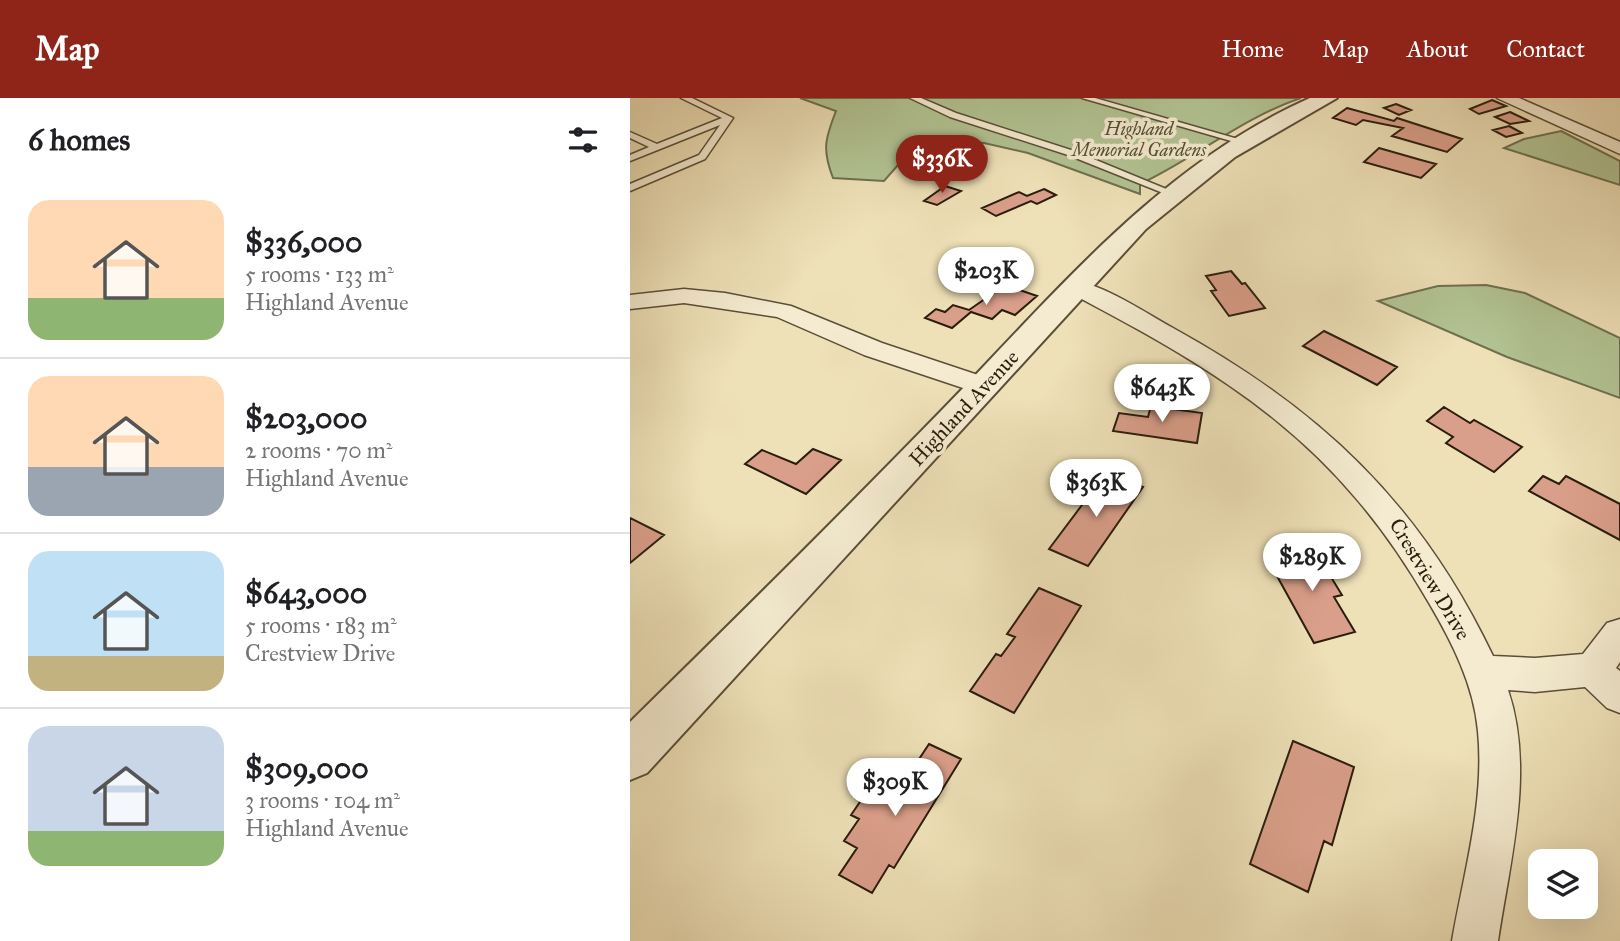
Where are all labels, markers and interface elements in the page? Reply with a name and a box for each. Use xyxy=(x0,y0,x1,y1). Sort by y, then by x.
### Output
text: Map xyxy=(35,29,99,69)
text: Home xyxy=(1221,34,1284,64)
text: Map xyxy=(1322,34,1369,64)
text: About xyxy=(1407,34,1468,64)
text: Contact xyxy=(1506,34,1585,64)
park label: Highland Memorial Gardens xyxy=(1070,118,1207,161)
icon: filters xyxy=(564,121,602,159)
text: 6 homes xyxy=(28,122,130,158)
pin: $336K xyxy=(893,136,991,195)
text: $336K xyxy=(912,144,972,172)
text: $336,000 xyxy=(245,224,363,260)
icon: home xyxy=(84,228,168,312)
pin: $203K xyxy=(937,248,1035,307)
text: $203K xyxy=(954,256,1018,284)
text: 5 rooms · 133 m² xyxy=(245,260,394,288)
text: Highland Avenue xyxy=(245,288,409,316)
street label: Highland Avenue xyxy=(904,344,1025,472)
pin: $643K xyxy=(1113,364,1211,424)
text: $643K xyxy=(1130,373,1194,401)
text: $203,000 xyxy=(245,400,367,436)
icon: home xyxy=(84,404,168,488)
text: 2 rooms · 70 m² xyxy=(245,436,393,464)
pin: $363K xyxy=(1047,460,1145,519)
text: Highland Avenue xyxy=(245,464,409,492)
text: $363K xyxy=(1066,468,1126,496)
street label: Crestview Drive xyxy=(1383,513,1477,645)
pin: $289K xyxy=(1263,533,1361,593)
text: $289K xyxy=(1279,542,1345,570)
text: $643,000 xyxy=(245,575,367,611)
icon: home xyxy=(84,579,168,663)
text: 5 rooms · 183 m² xyxy=(245,611,397,639)
text: Crestview Drive xyxy=(245,639,395,667)
text: $309,000 xyxy=(245,750,369,786)
icon: home xyxy=(84,754,168,838)
pin: $309K xyxy=(846,758,944,818)
text: $309K xyxy=(862,767,928,795)
text: 3 rooms · 104 m² xyxy=(245,786,400,814)
text: Highland Avenue xyxy=(245,814,409,842)
map controls xyxy=(1528,849,1598,919)
button: layers xyxy=(1528,849,1598,919)

